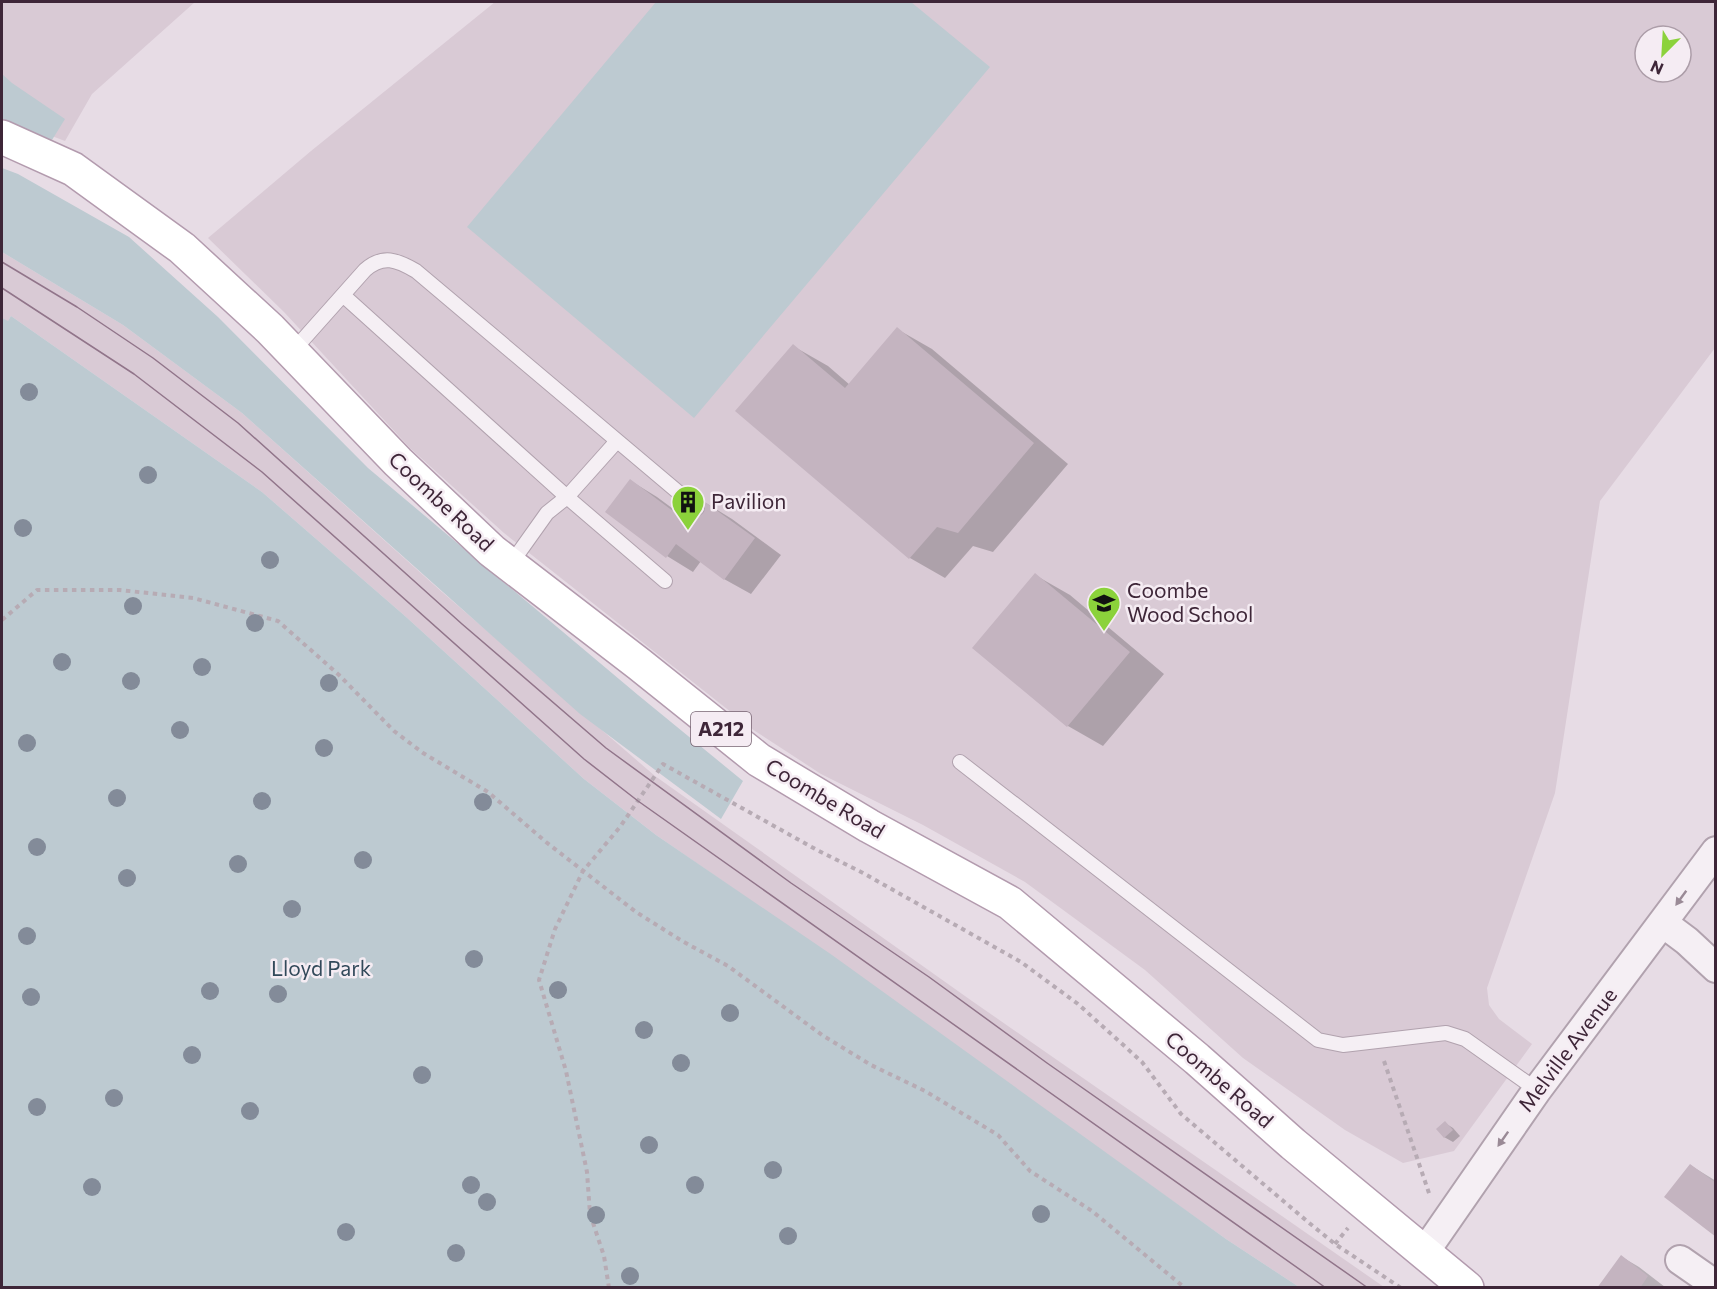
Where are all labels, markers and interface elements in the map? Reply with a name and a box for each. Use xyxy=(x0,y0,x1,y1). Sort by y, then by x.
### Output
north arrow xyxy=(1633,24,1693,84)
text: N xyxy=(1647,57,1666,79)
street label: Coombe Road xyxy=(384,446,500,556)
building icon: Pavilion xyxy=(670,484,706,531)
place label: Pavilion xyxy=(711,488,786,513)
place label: Coombe Wood School xyxy=(1127,577,1253,626)
school or university icon: Coombe Wood School xyxy=(1086,585,1122,632)
road number: A212 xyxy=(691,712,751,746)
street label: Coombe Road xyxy=(762,752,890,843)
one-way arrow xyxy=(1675,889,1687,905)
park label: Lloyd Park xyxy=(271,955,371,980)
street label: Melville Avenue xyxy=(1512,982,1621,1116)
street label: Coombe Road xyxy=(1161,1025,1279,1132)
one-way arrow xyxy=(1497,1131,1509,1147)

